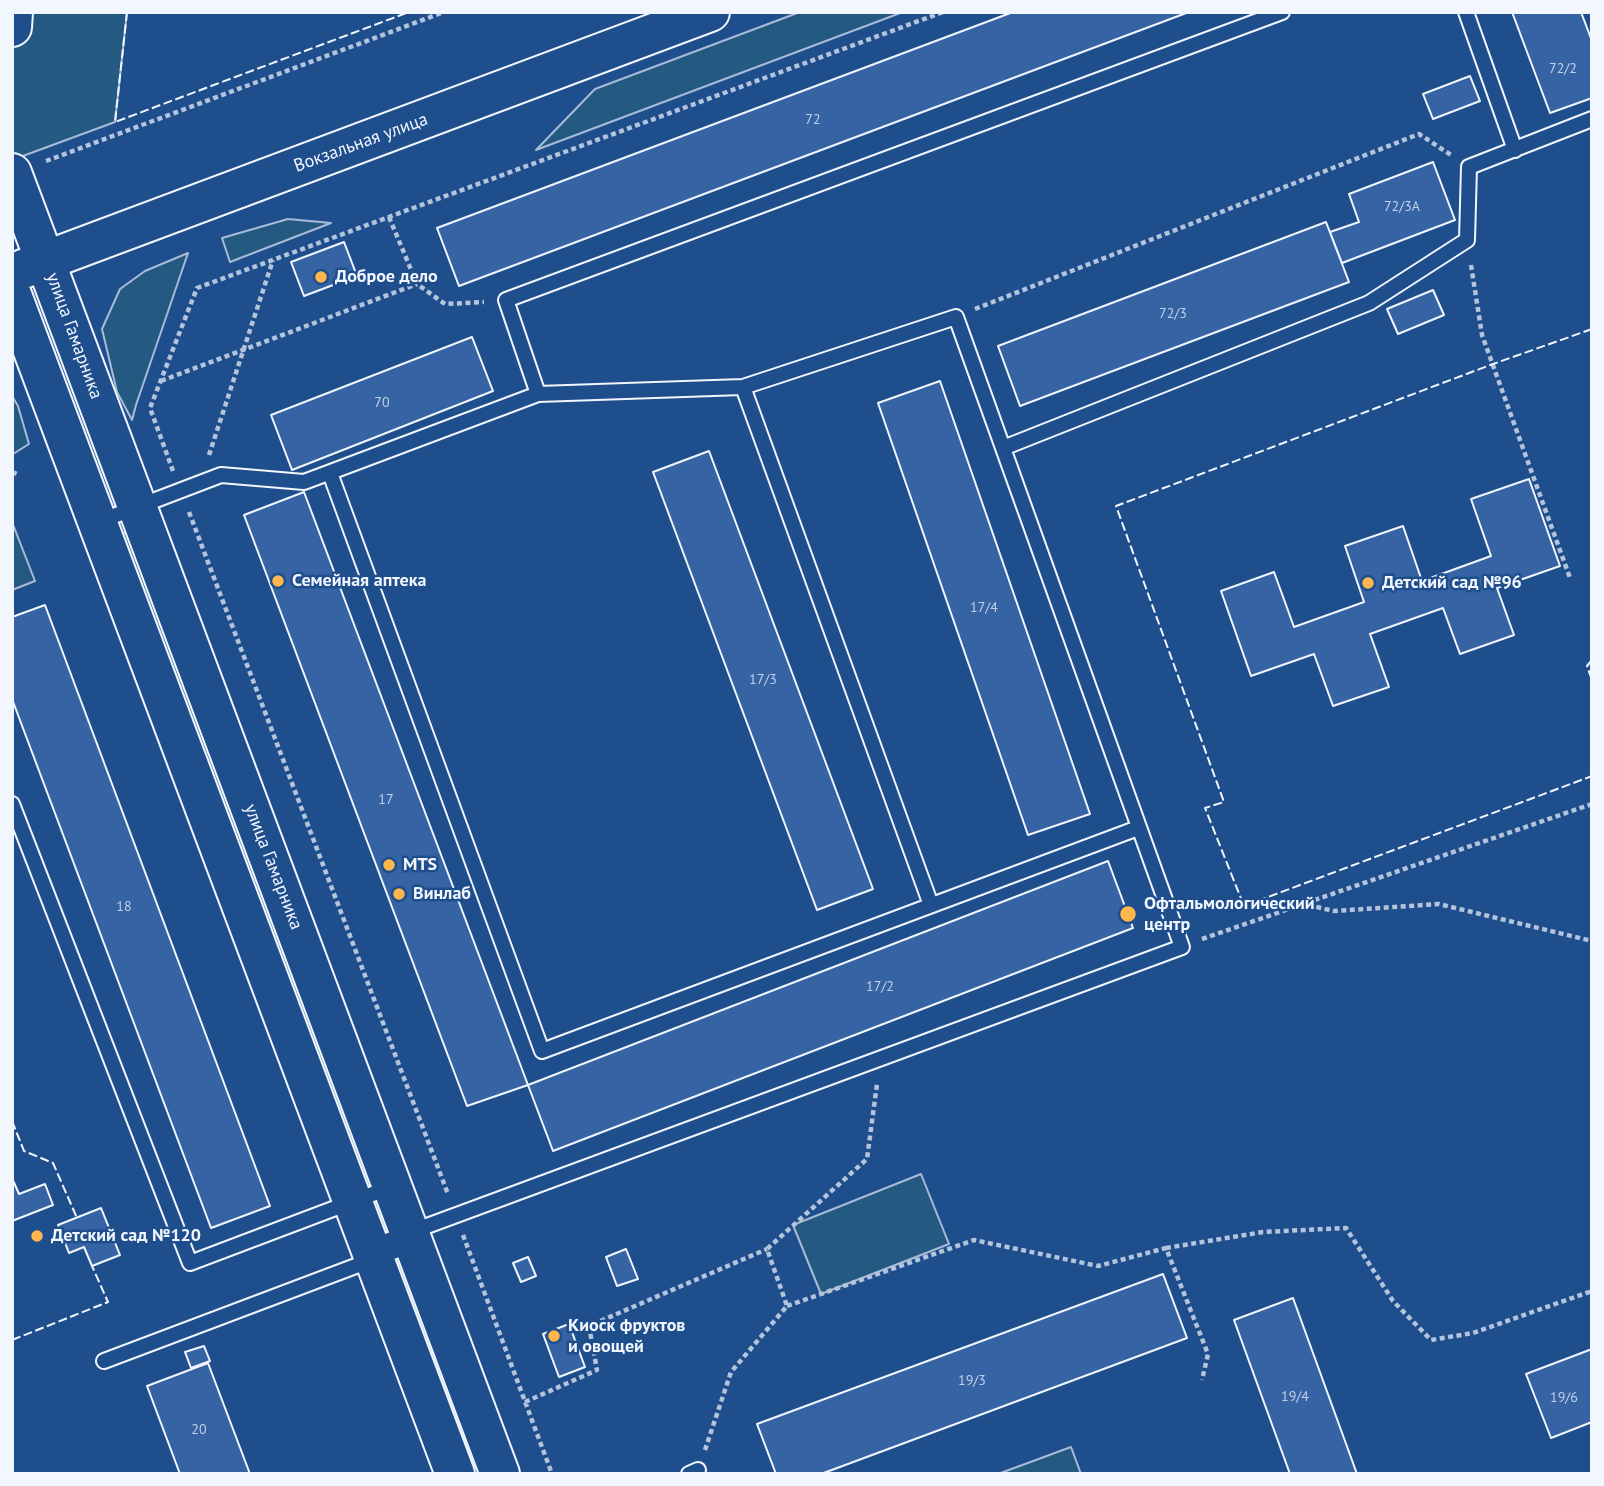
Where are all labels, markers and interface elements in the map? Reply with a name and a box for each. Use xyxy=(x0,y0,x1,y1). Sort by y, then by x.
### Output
house number: 72/2 xyxy=(1549,61,1577,77)
street label: Вокзальная улица xyxy=(291,109,431,177)
house number: 72 xyxy=(805,112,821,128)
house number: 72/3А xyxy=(1384,199,1420,215)
place label: Доброе дело xyxy=(335,266,438,288)
marker: Доброе дело xyxy=(313,269,329,285)
street label: улица Гамарника xyxy=(41,270,107,402)
house number: 72/3 xyxy=(1159,306,1187,322)
house number: 70 xyxy=(374,395,390,411)
place label: Семейная аптека xyxy=(292,570,426,592)
place label: Детский сад №96 xyxy=(1382,572,1522,594)
marker: Семейная аптека xyxy=(270,573,286,589)
marker: Детский сад №96 xyxy=(1360,575,1376,591)
house number: 17/4 xyxy=(970,600,998,616)
house number: 17/3 xyxy=(749,672,777,688)
house number: 17 xyxy=(378,792,394,808)
street label: улица Гамарника xyxy=(239,801,307,933)
place label: MTS xyxy=(403,854,437,876)
marker: MTS xyxy=(381,857,397,873)
place label: Винлаб xyxy=(413,883,471,905)
marker: Винлаб xyxy=(391,886,407,902)
place label: Офтальмологический центр xyxy=(1144,893,1315,936)
house number: 18 xyxy=(116,899,132,915)
marker: Офтальмологический центр xyxy=(1118,904,1138,924)
house number: 17/2 xyxy=(866,979,894,995)
place label: Детский сад №120 xyxy=(51,1225,201,1247)
marker: Детский сад №120 xyxy=(29,1228,45,1244)
place label: Киоск фруктов и овощей xyxy=(568,1315,685,1358)
marker: Киоск фруктов и овощей xyxy=(546,1328,562,1344)
house number: 19/3 xyxy=(958,1373,986,1389)
house number: 19/4 xyxy=(1281,1389,1309,1405)
house number: 19/6 xyxy=(1550,1390,1578,1406)
house number: 20 xyxy=(191,1422,207,1438)

